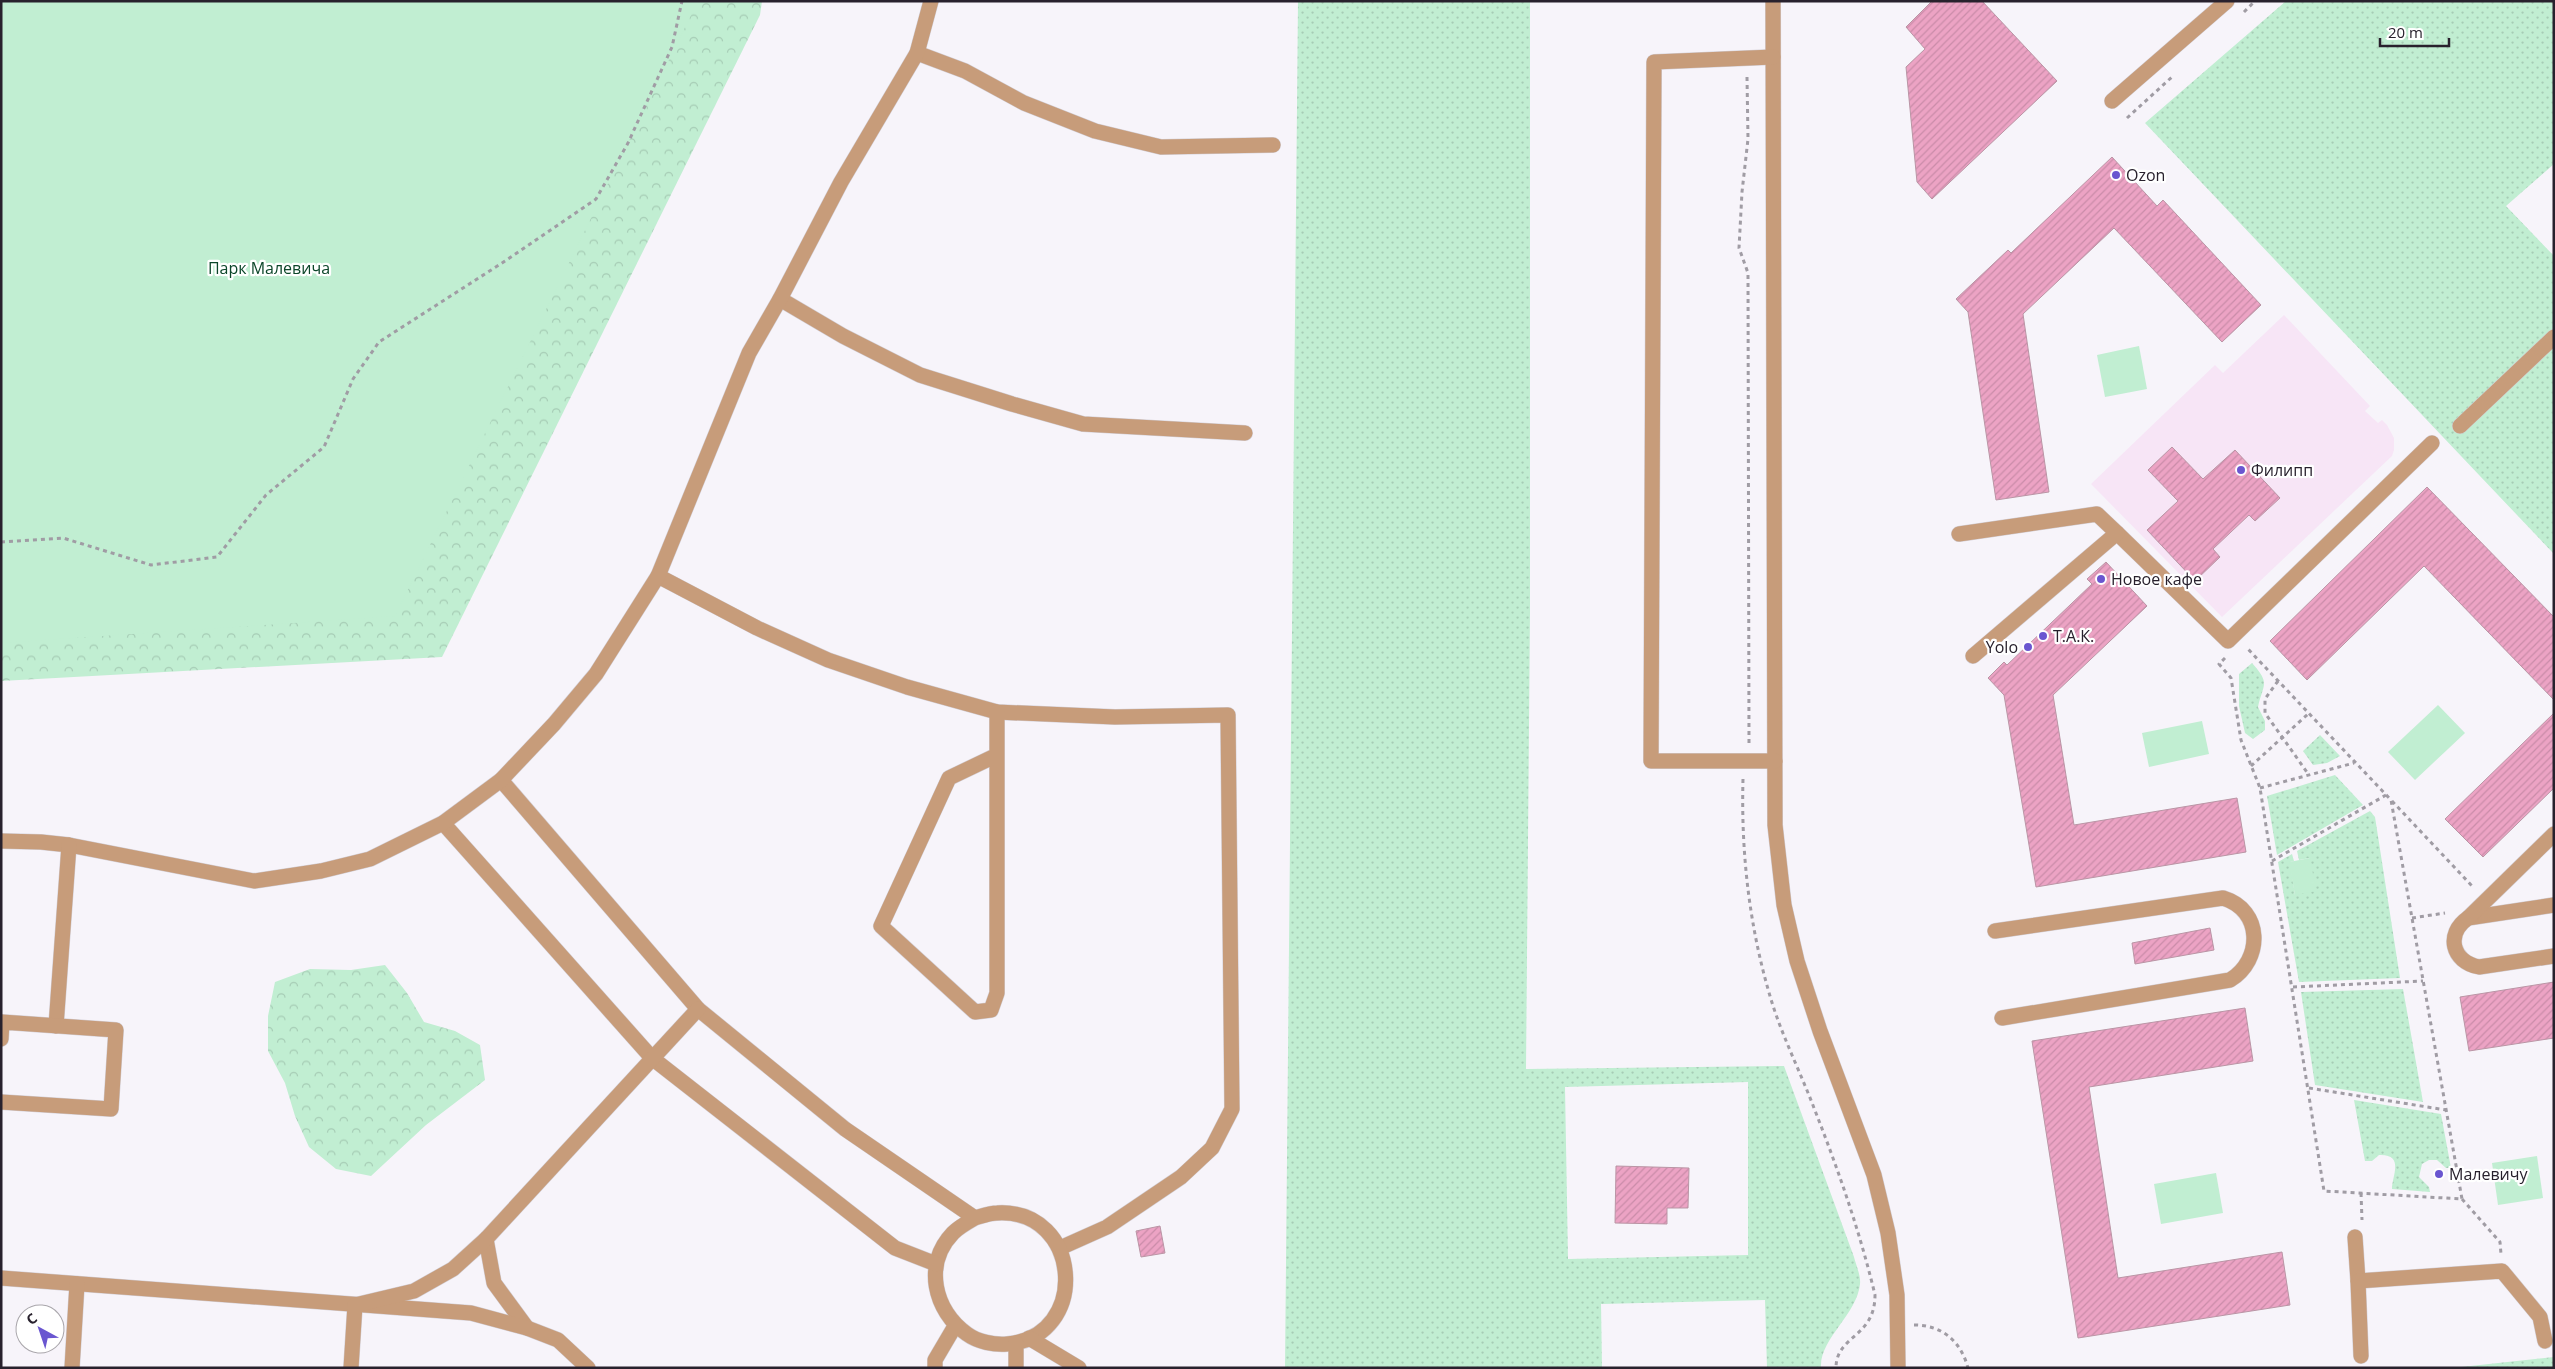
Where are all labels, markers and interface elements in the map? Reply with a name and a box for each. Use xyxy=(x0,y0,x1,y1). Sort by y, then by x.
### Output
scale bar xyxy=(2380,15,2449,47)
text: 20 m xyxy=(2388,22,2423,42)
place label: Ozon xyxy=(2126,164,2165,186)
marker: Ozon xyxy=(2110,169,2122,181)
park label: Парк Малевича xyxy=(208,257,330,279)
place label: Филипп xyxy=(2251,459,2313,481)
marker: Филипп xyxy=(2235,464,2247,476)
place label: Новое кафе xyxy=(2111,568,2202,590)
marker: Новое кафе xyxy=(2095,573,2107,585)
place label: Т.А.К. xyxy=(2053,625,2094,647)
marker: Т.А.К. xyxy=(2037,630,2049,642)
place label: Yolo xyxy=(1986,636,2018,658)
marker: Yolo xyxy=(2022,641,2034,653)
place label: Малевичу xyxy=(2449,1163,2528,1185)
marker: Малевичу xyxy=(2433,1168,2445,1180)
north arrow xyxy=(15,1304,65,1354)
text: С xyxy=(22,1308,41,1329)

